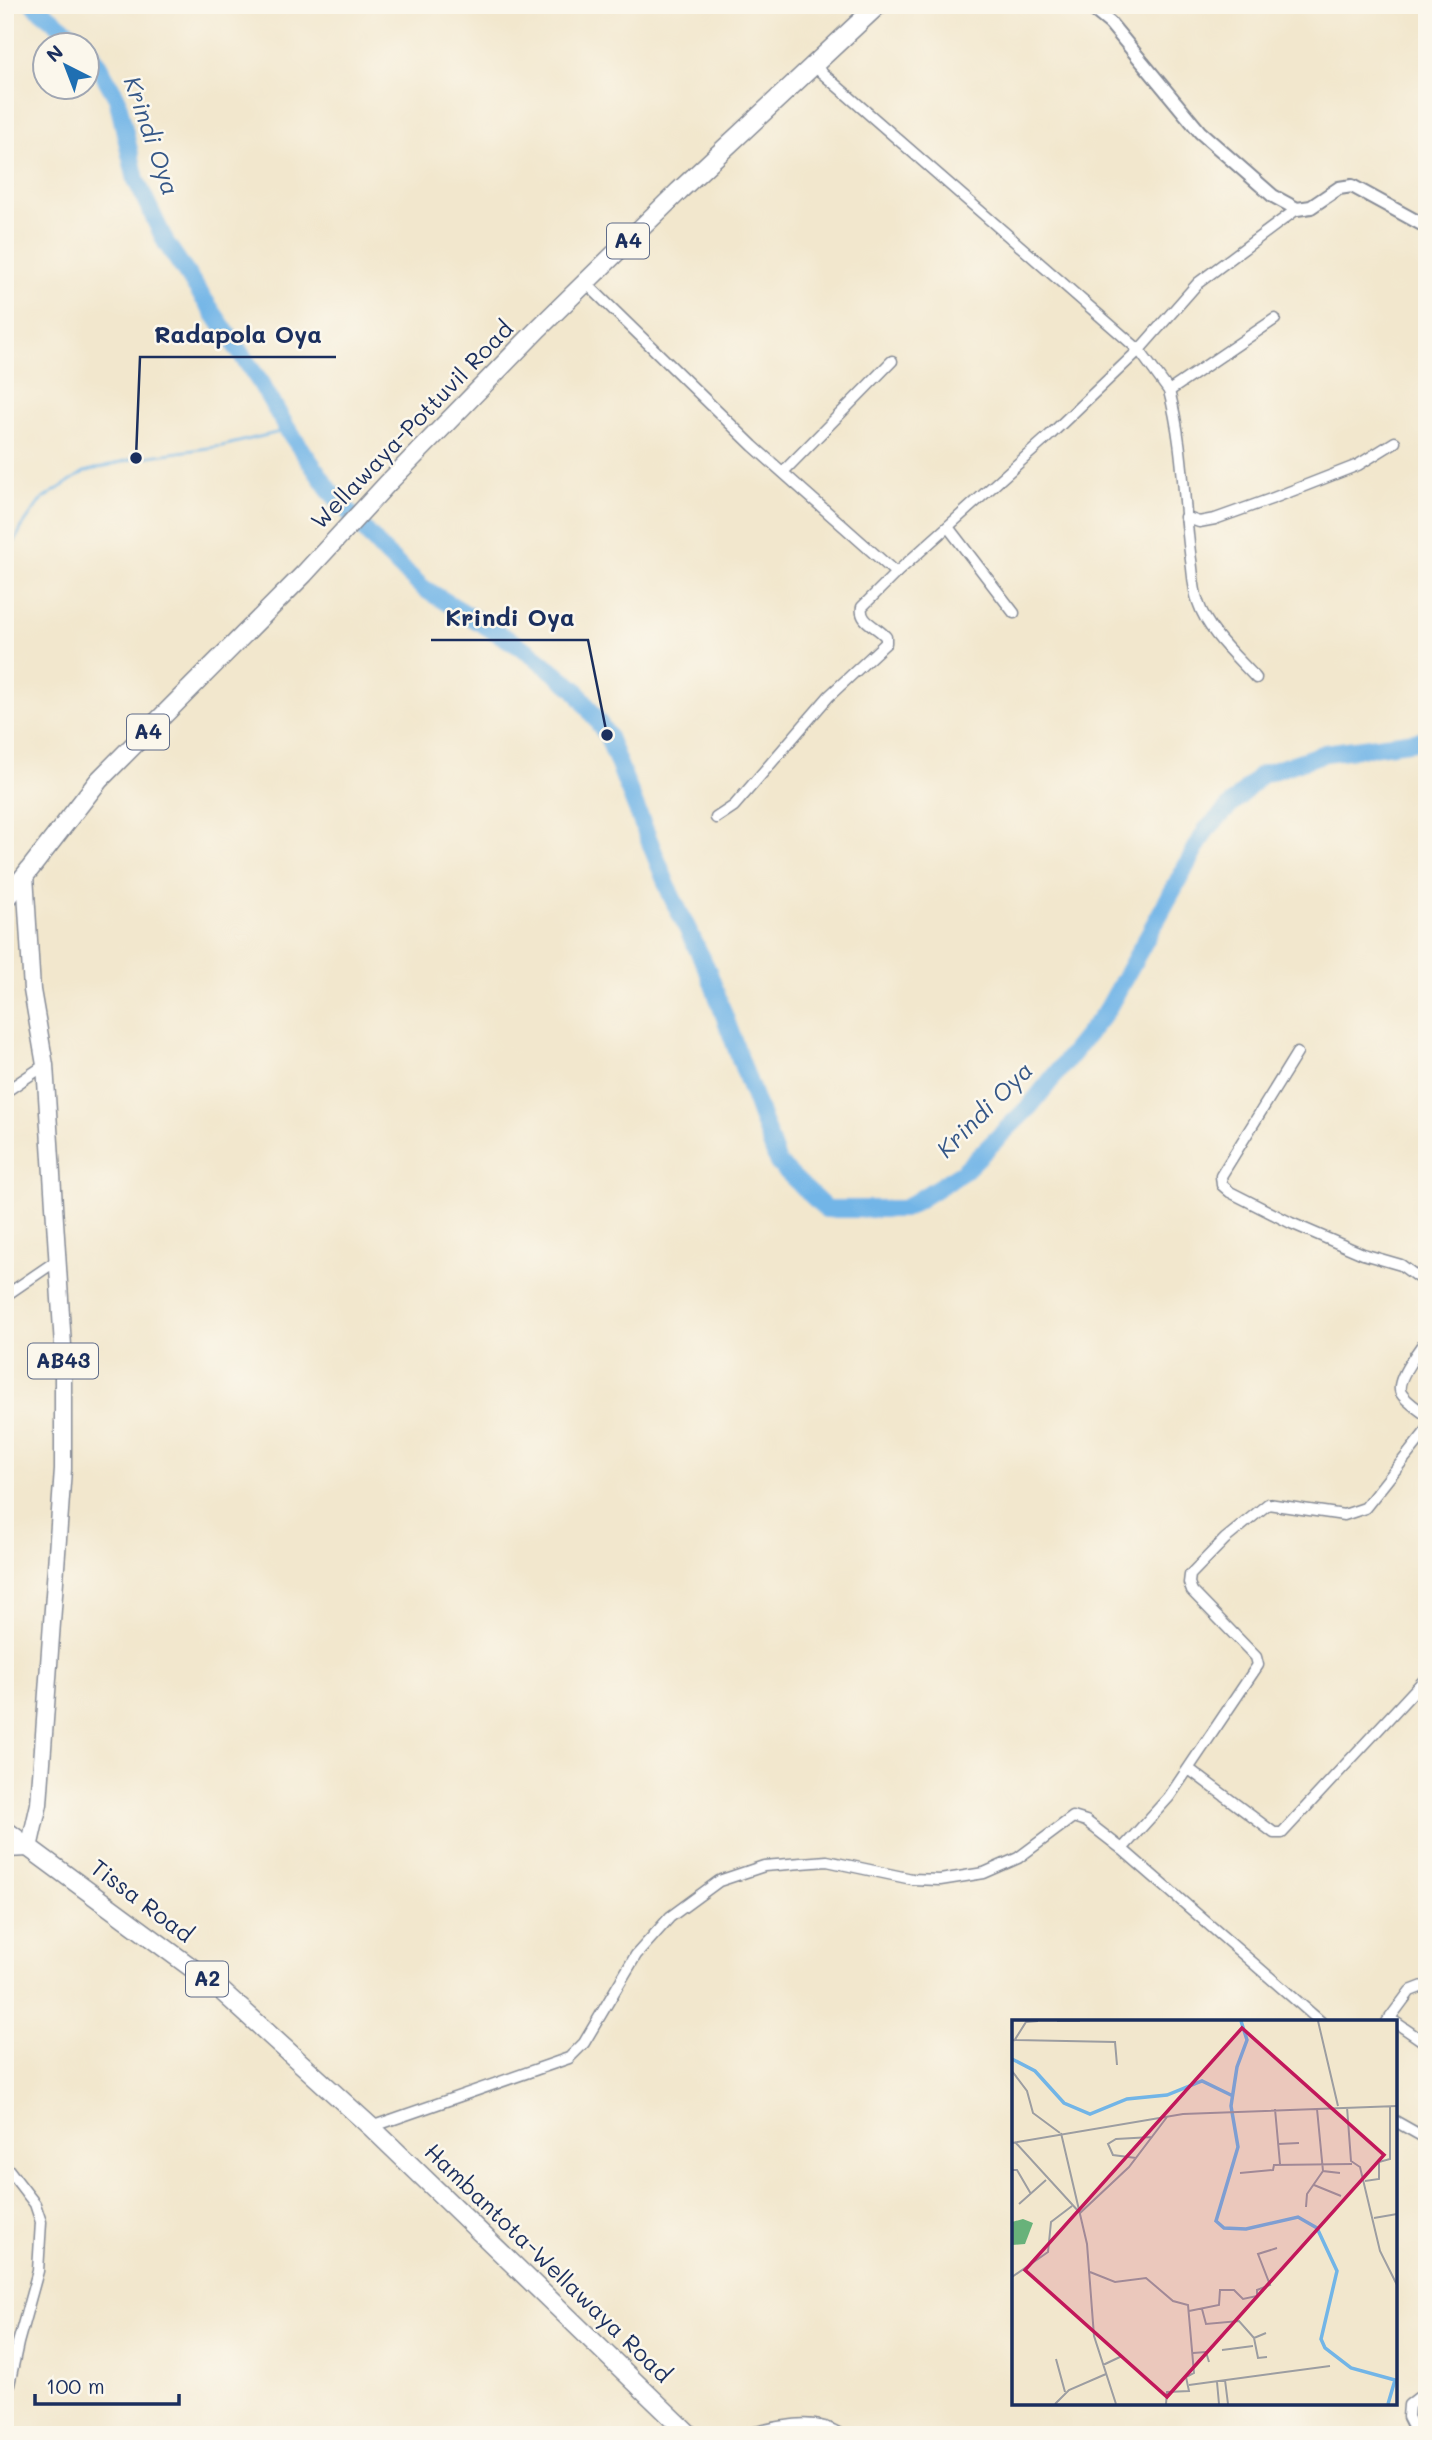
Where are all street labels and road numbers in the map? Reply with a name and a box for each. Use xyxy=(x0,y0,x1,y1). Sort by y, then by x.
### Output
road number: A4 xyxy=(607,224,649,258)
street label: Wellawaya-Pottuvil Road xyxy=(304,314,519,535)
road number: A4 xyxy=(127,714,169,750)
road number: AB43 xyxy=(28,1344,98,1378)
street label: Tissa Road xyxy=(85,1852,200,1949)
road number: A2 xyxy=(186,1962,228,1996)
street label: Hambantota-Wellawaya Road xyxy=(419,2136,679,2388)

